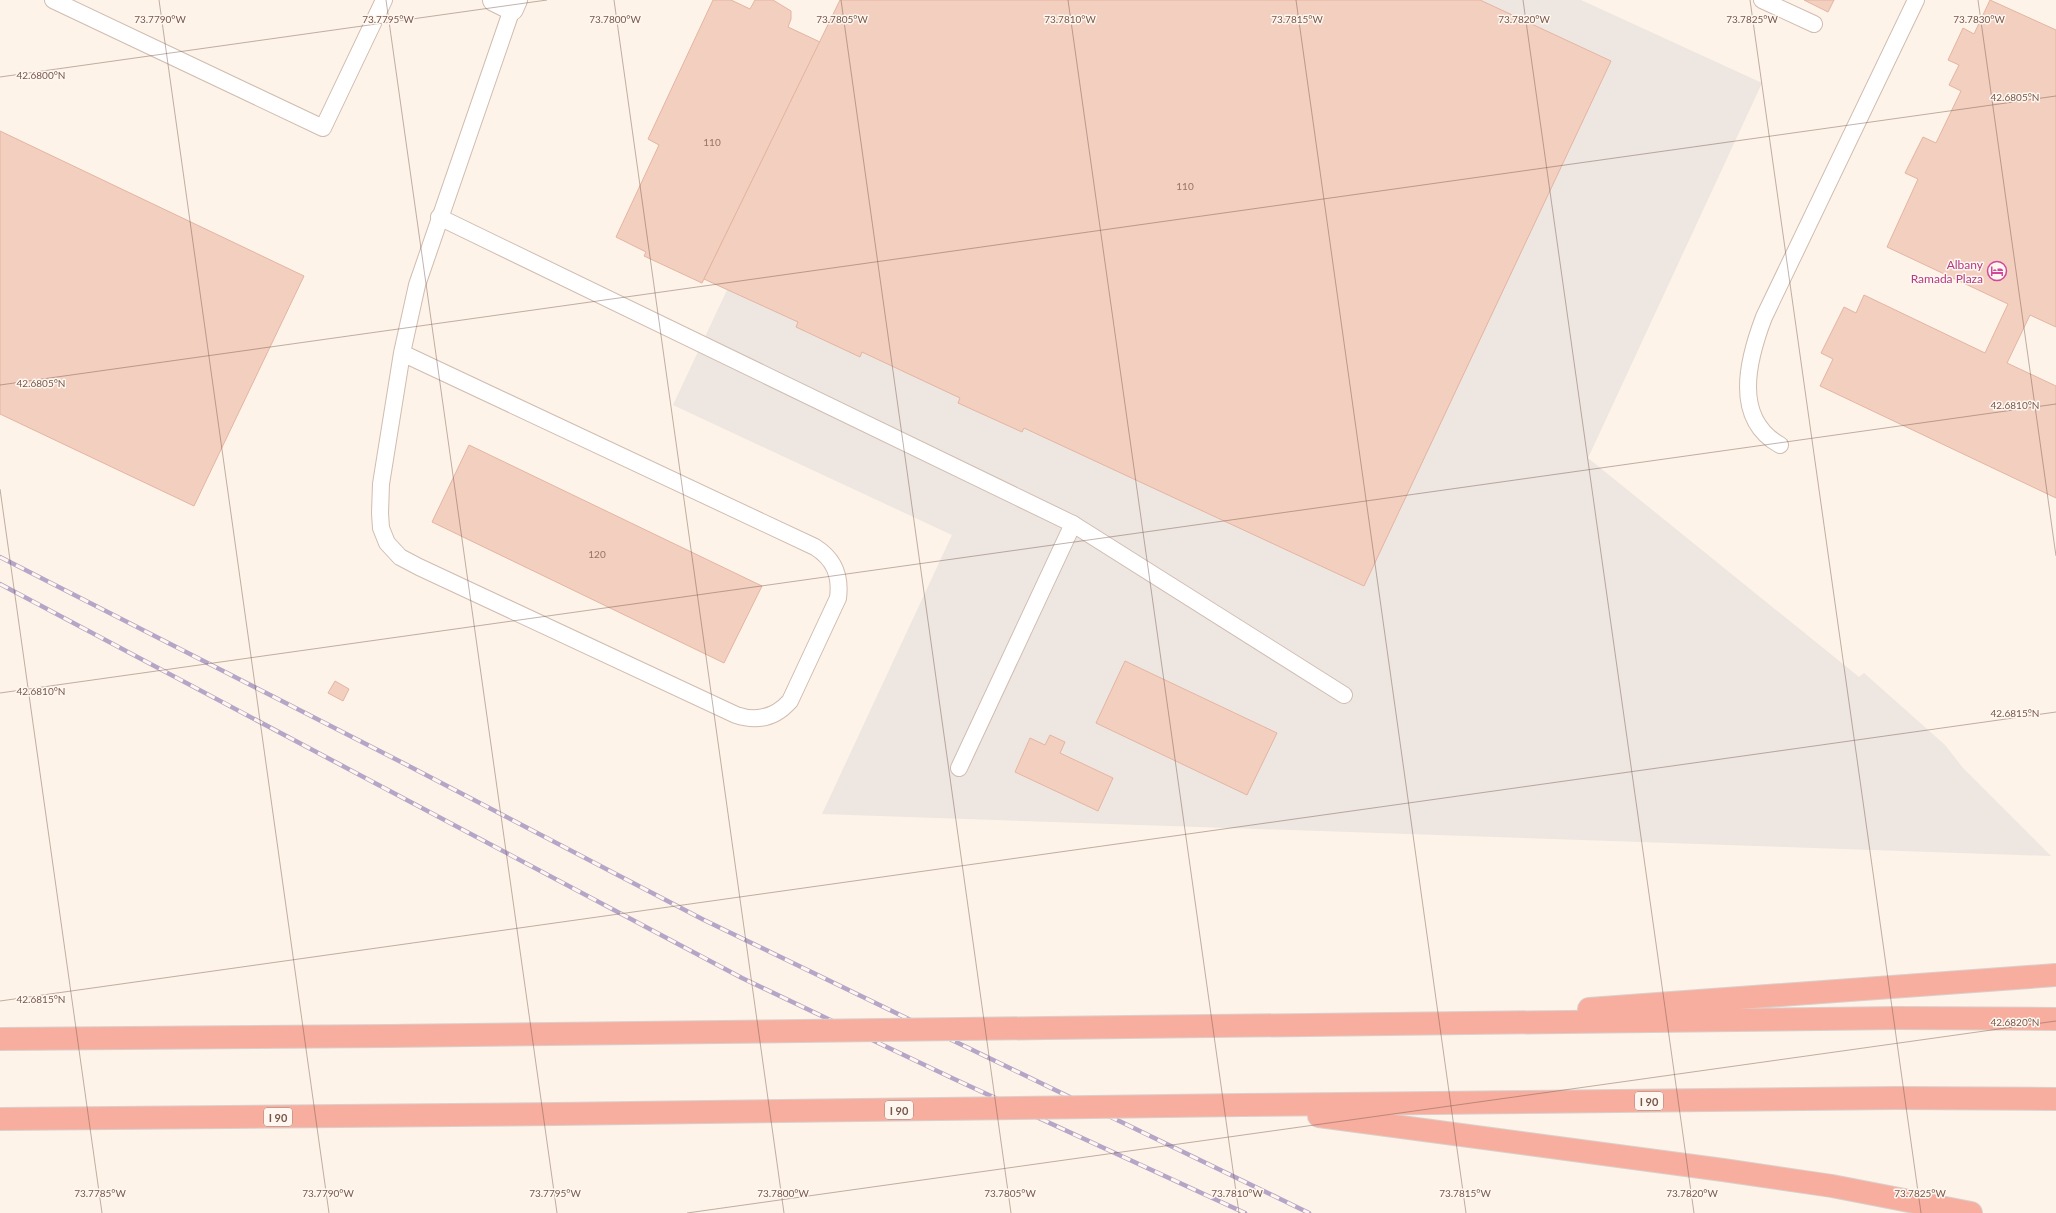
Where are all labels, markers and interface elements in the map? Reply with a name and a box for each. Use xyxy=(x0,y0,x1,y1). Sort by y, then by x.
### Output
text: 73.7790°W xyxy=(134,13,186,25)
text: 73.7795°W xyxy=(362,13,414,25)
text: 73.7800°W xyxy=(589,13,641,25)
text: 73.7805°W xyxy=(816,13,868,25)
text: 73.7810°W xyxy=(1044,13,1096,25)
text: 73.7815°W xyxy=(1271,13,1323,25)
text: 73.7820°W xyxy=(1498,13,1550,25)
text: 73.7825°W xyxy=(1726,13,1778,25)
text: 73.7830°W xyxy=(1953,13,2005,25)
text: 42.6800°N xyxy=(17,69,65,81)
text: 42.6805°N xyxy=(1991,91,2039,103)
house number: 110 xyxy=(703,136,721,148)
house number: 110 xyxy=(1176,180,1194,192)
place label: Albany Ramada Plaza xyxy=(1911,257,1984,286)
hotel icon: Albany Ramada Plaza xyxy=(1986,260,2008,282)
text: 42.6805°N xyxy=(17,377,65,389)
text: 42.6810°N xyxy=(1991,399,2039,411)
house number: 120 xyxy=(588,548,606,560)
text: 42.6810°N xyxy=(17,685,65,697)
text: 42.6815°N xyxy=(1991,707,2039,719)
text: 42.6815°N xyxy=(17,993,65,1005)
text: 42.6820°N xyxy=(1991,1016,2039,1028)
road number: I 90 xyxy=(1635,1092,1663,1110)
road number: I 90 xyxy=(885,1101,913,1119)
road number: I 90 xyxy=(264,1108,292,1126)
text: 73.7785°W xyxy=(74,1187,126,1199)
text: 73.7790°W xyxy=(302,1187,354,1199)
text: 73.7795°W xyxy=(529,1187,581,1199)
text: 73.7800°W xyxy=(757,1187,809,1199)
text: 73.7805°W xyxy=(984,1187,1036,1199)
text: 73.7810°W xyxy=(1211,1187,1263,1199)
text: 73.7815°W xyxy=(1439,1187,1491,1199)
text: 73.7820°W xyxy=(1666,1187,1718,1199)
text: 73.7825°W xyxy=(1894,1187,1946,1199)

